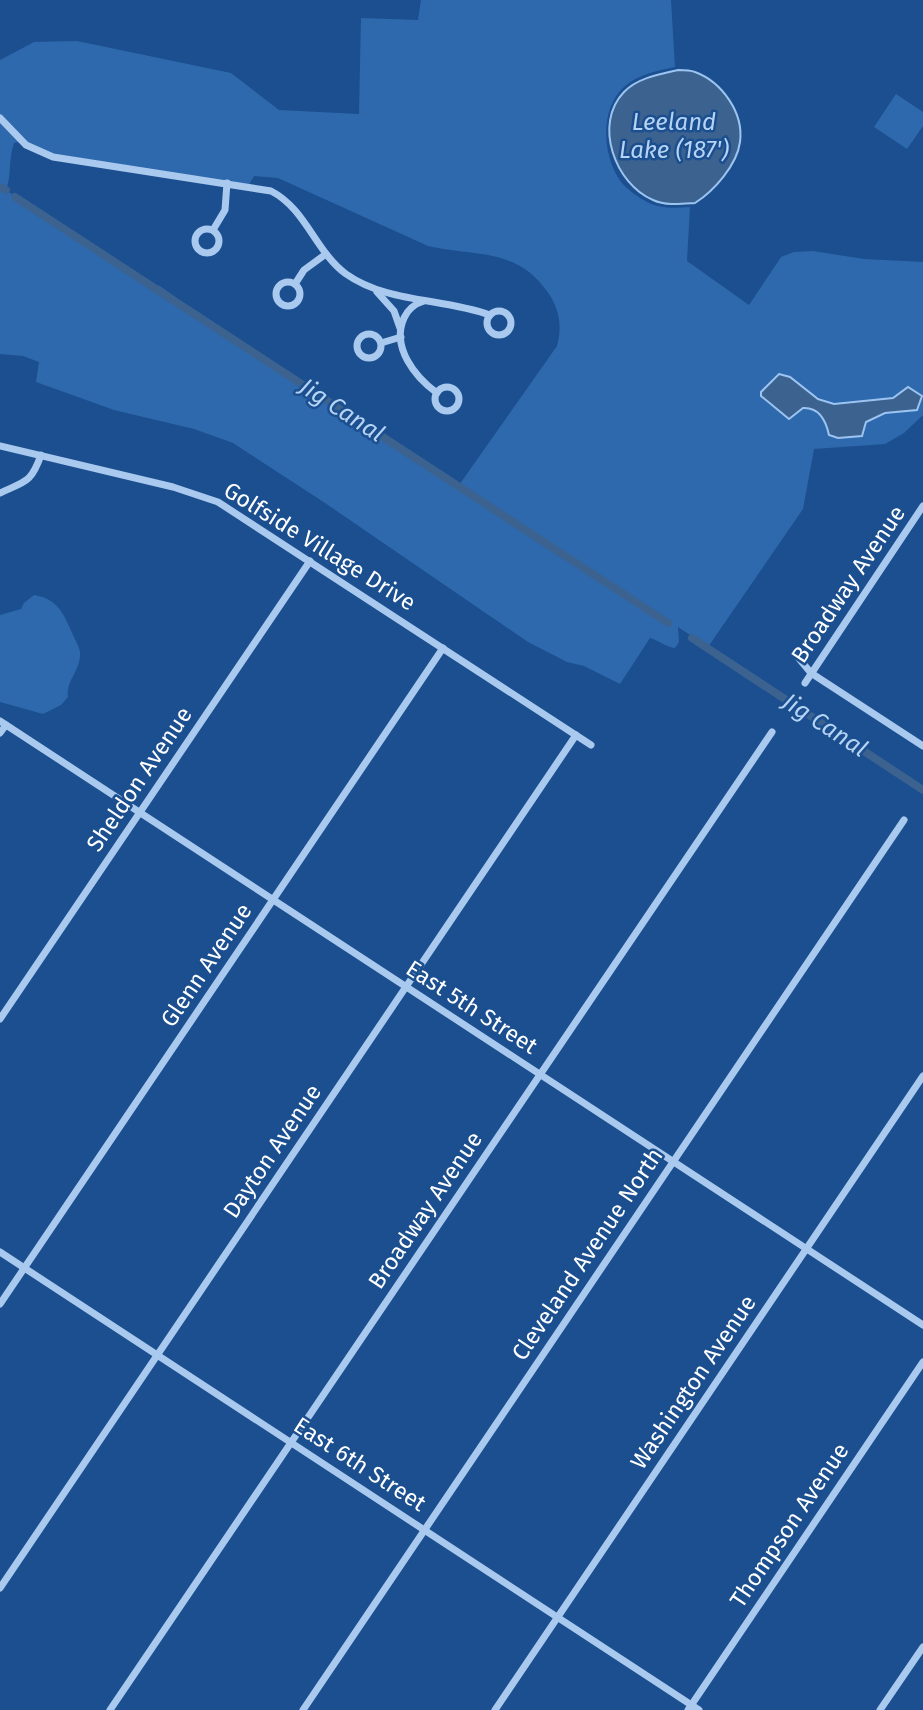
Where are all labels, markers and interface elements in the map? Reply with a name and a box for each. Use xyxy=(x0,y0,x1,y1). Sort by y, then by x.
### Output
water label: Leeland Lake (187') xyxy=(619,108,729,164)
water label: Jig Canal xyxy=(293,371,389,448)
street label: Golfside Village Drive xyxy=(219,476,421,616)
street label: Broadway Avenue xyxy=(785,500,911,668)
water label: Jig Canal xyxy=(776,686,872,763)
street label: Sheldon Avenue xyxy=(80,701,198,857)
street label: Glenn Avenue xyxy=(154,898,258,1032)
street label: East 5th Street xyxy=(401,954,544,1060)
street label: Dayton Avenue xyxy=(217,1079,327,1223)
street label: Broadway Avenue xyxy=(362,1126,488,1294)
street label: Cleveland Avenue North xyxy=(505,1142,669,1366)
street label: Washington Avenue xyxy=(624,1290,762,1474)
street label: East 6th Street xyxy=(289,1411,432,1518)
street label: Thompson Avenue xyxy=(724,1437,854,1613)

